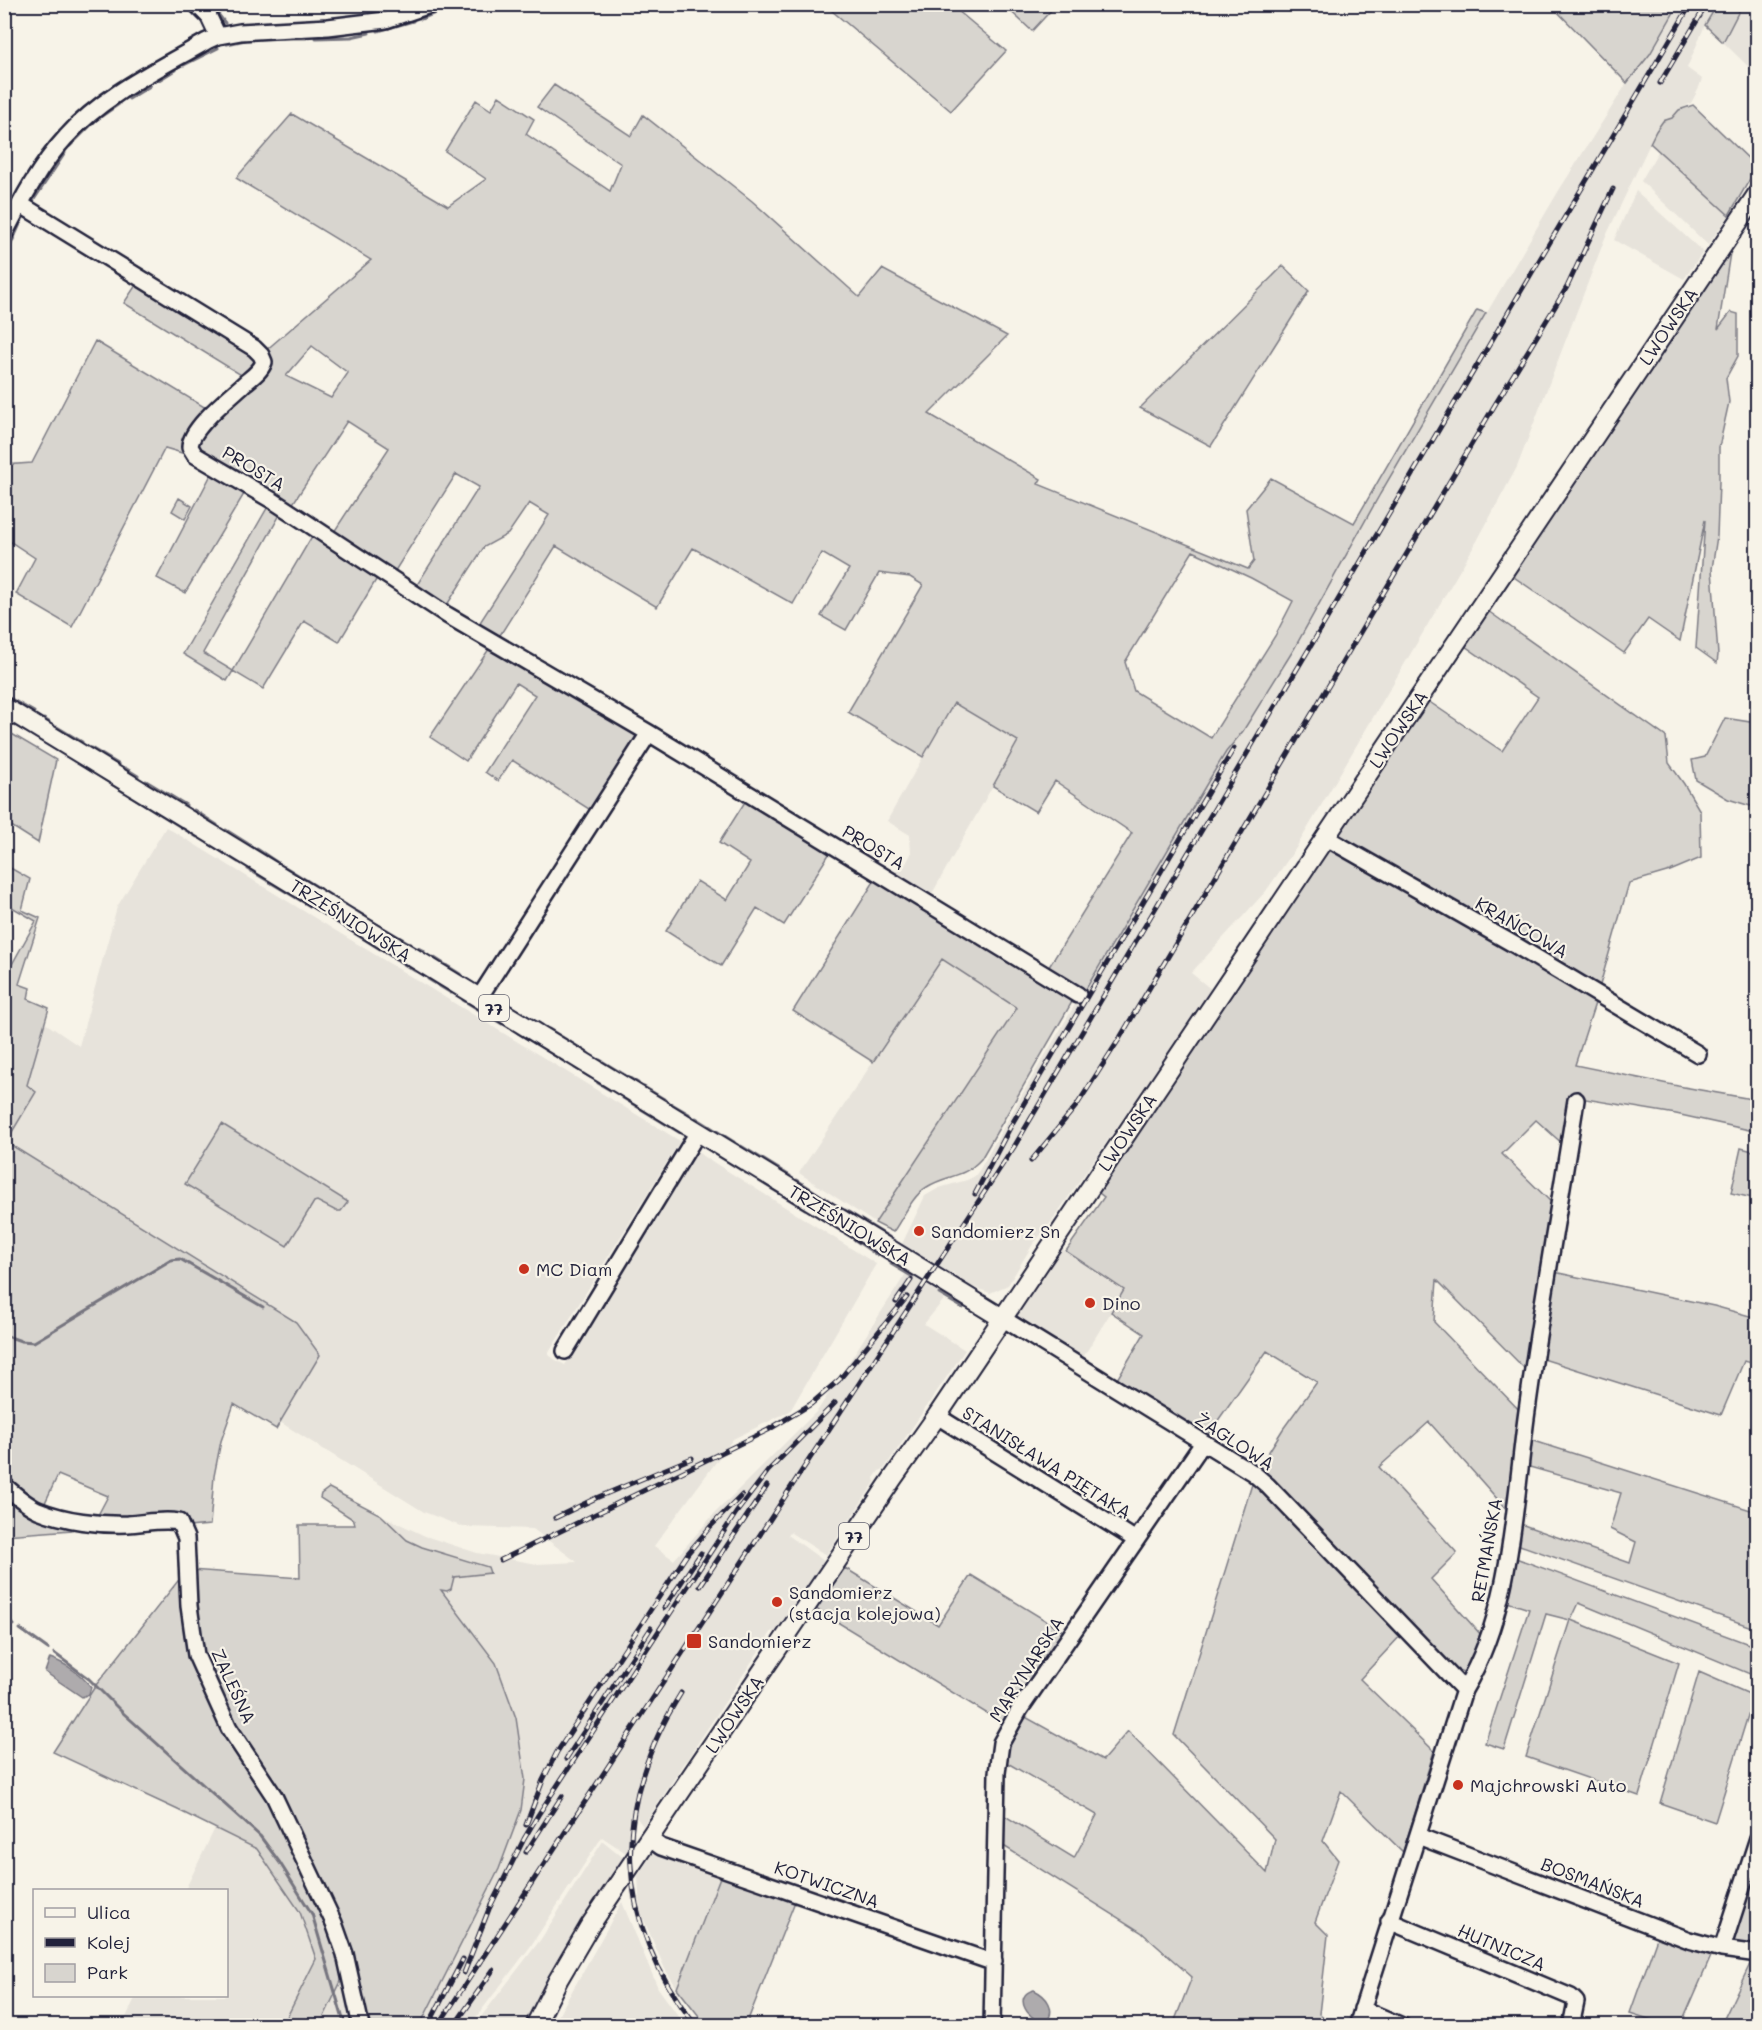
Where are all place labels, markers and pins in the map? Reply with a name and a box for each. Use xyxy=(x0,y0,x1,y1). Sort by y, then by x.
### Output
place label: Sandomierz Sn xyxy=(931,1219,1060,1243)
marker: Sandomierz Sn xyxy=(912,1224,926,1238)
place label: MC Diam xyxy=(536,1257,612,1281)
marker: MC Diam xyxy=(517,1262,531,1276)
place label: Dino xyxy=(1102,1291,1141,1315)
marker: Dino xyxy=(1083,1296,1097,1310)
place label: Sandomierz (stacja kolejowa) xyxy=(789,1580,941,1625)
marker: Sandomierz (stacja kolejowa) xyxy=(770,1595,784,1609)
place label: Sandomierz xyxy=(708,1629,811,1653)
marker: Sandomierz xyxy=(685,1632,703,1650)
place label: Majchrowski Auto xyxy=(1470,1773,1627,1797)
marker: Majchrowski Auto xyxy=(1451,1778,1465,1792)

